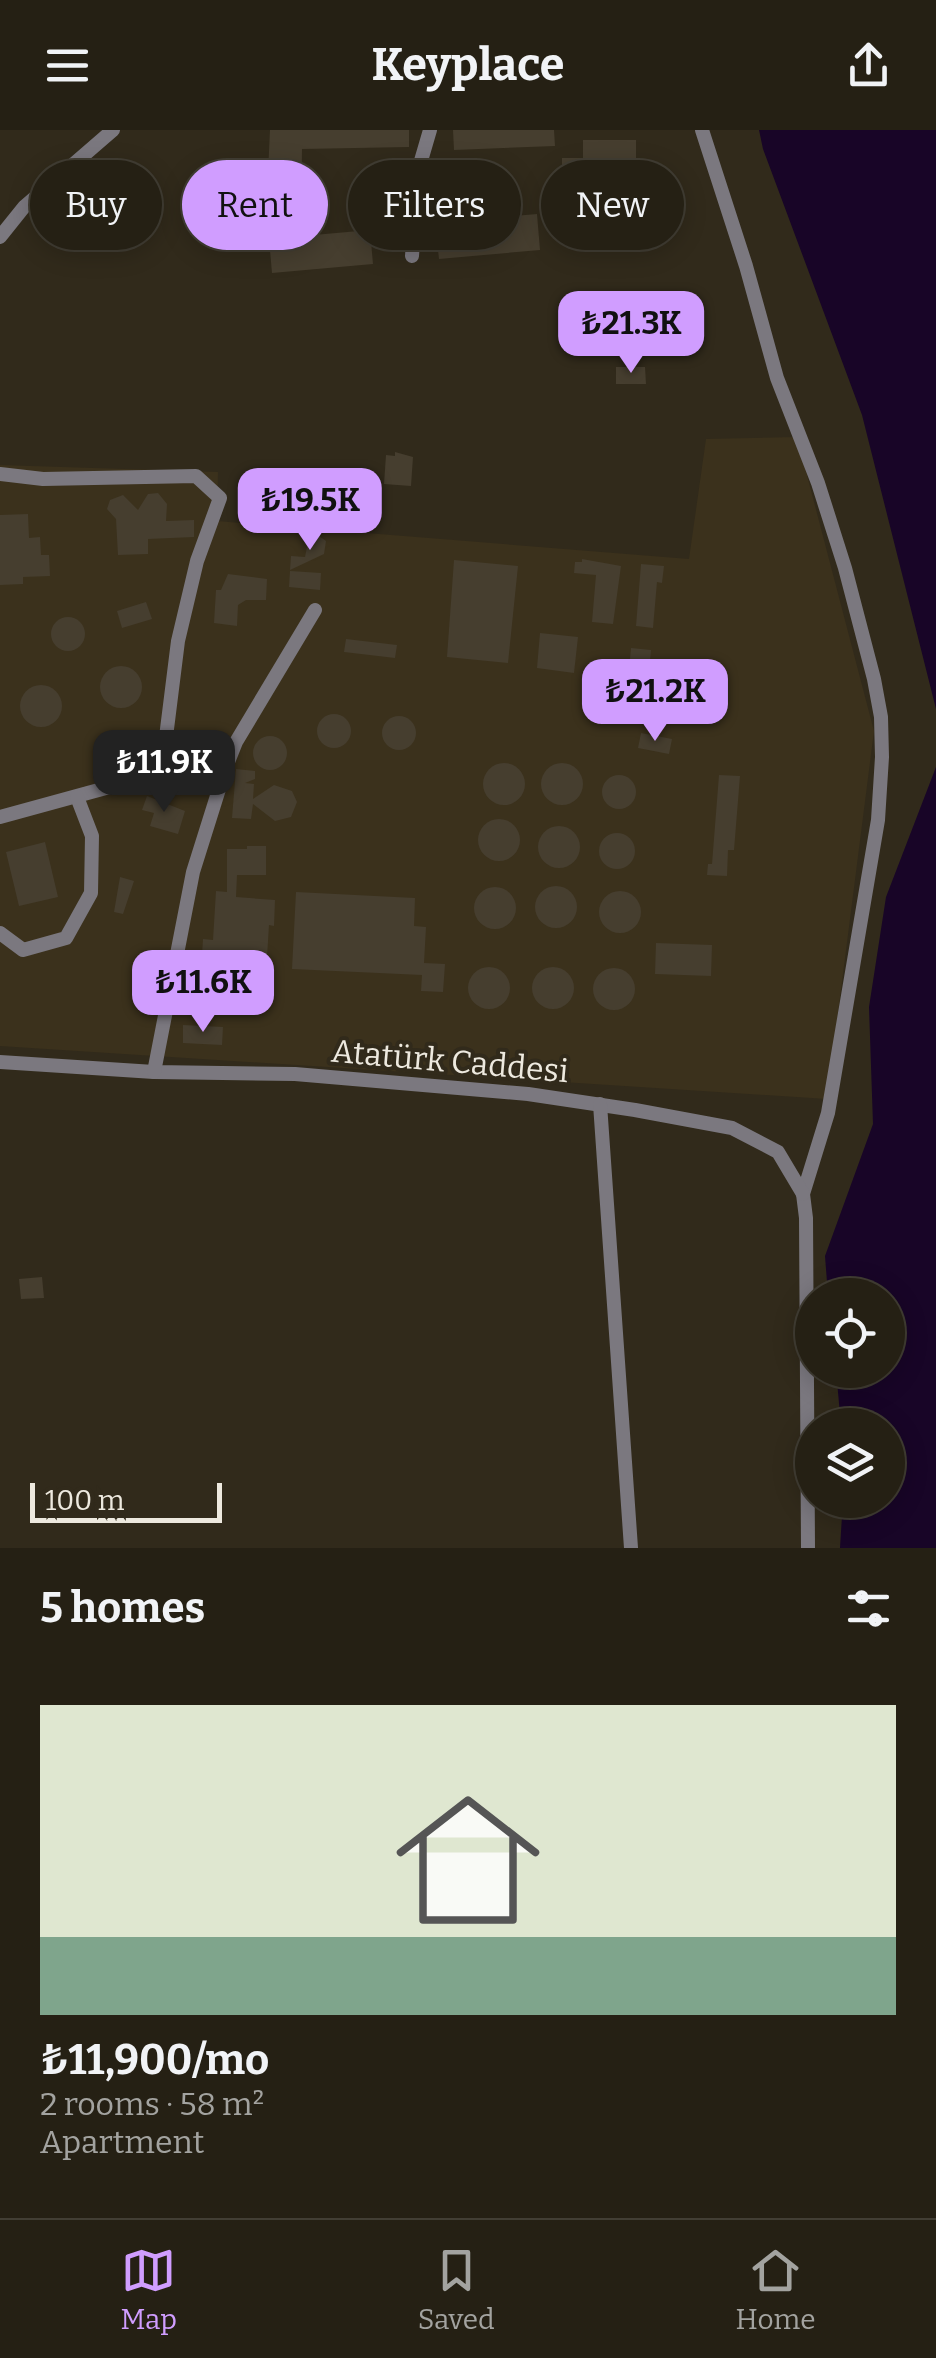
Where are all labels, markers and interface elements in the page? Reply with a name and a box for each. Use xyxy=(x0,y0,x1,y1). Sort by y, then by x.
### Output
icon: menu xyxy=(40,38,95,93)
text: Keyplace xyxy=(371,38,565,92)
icon: share xyxy=(841,38,896,93)
chip: Buy xyxy=(30,160,162,250)
chip: Rent xyxy=(182,160,328,250)
chip: Filters xyxy=(348,160,521,250)
chip: New xyxy=(541,160,684,250)
pin: ₺21.3K xyxy=(550,291,712,376)
text: ₺21.3K xyxy=(580,304,682,342)
pin: ₺19.5K xyxy=(229,468,391,553)
text: ₺19.5K xyxy=(260,481,360,519)
pin: ₺21.2K xyxy=(574,659,736,744)
text: ₺21.2K xyxy=(604,672,706,710)
pin: ₺11.9K xyxy=(83,730,245,815)
text: ₺11.9K xyxy=(115,743,213,781)
pin: ₺11.6K xyxy=(122,950,284,1035)
text: ₺11.6K xyxy=(154,963,252,1001)
street label: Atatürk Caddesi xyxy=(330,1032,570,1090)
map controls xyxy=(795,1278,905,1518)
button: locate xyxy=(795,1278,905,1388)
button: layers xyxy=(795,1408,905,1518)
scale bar xyxy=(30,1478,222,1522)
text: 100 m xyxy=(45,1484,125,1517)
icon: filters xyxy=(841,1581,896,1636)
text: 5 homes xyxy=(40,1583,205,1633)
icon: home xyxy=(378,1770,558,1950)
text: ₺11,900/mo xyxy=(40,2035,269,2085)
text: 2 rooms · 58 m² xyxy=(40,2085,264,2123)
text: Apartment xyxy=(40,2123,204,2161)
tab: Map xyxy=(120,2243,177,2336)
tab: Saved xyxy=(418,2243,495,2336)
tab: Home xyxy=(736,2243,816,2336)

